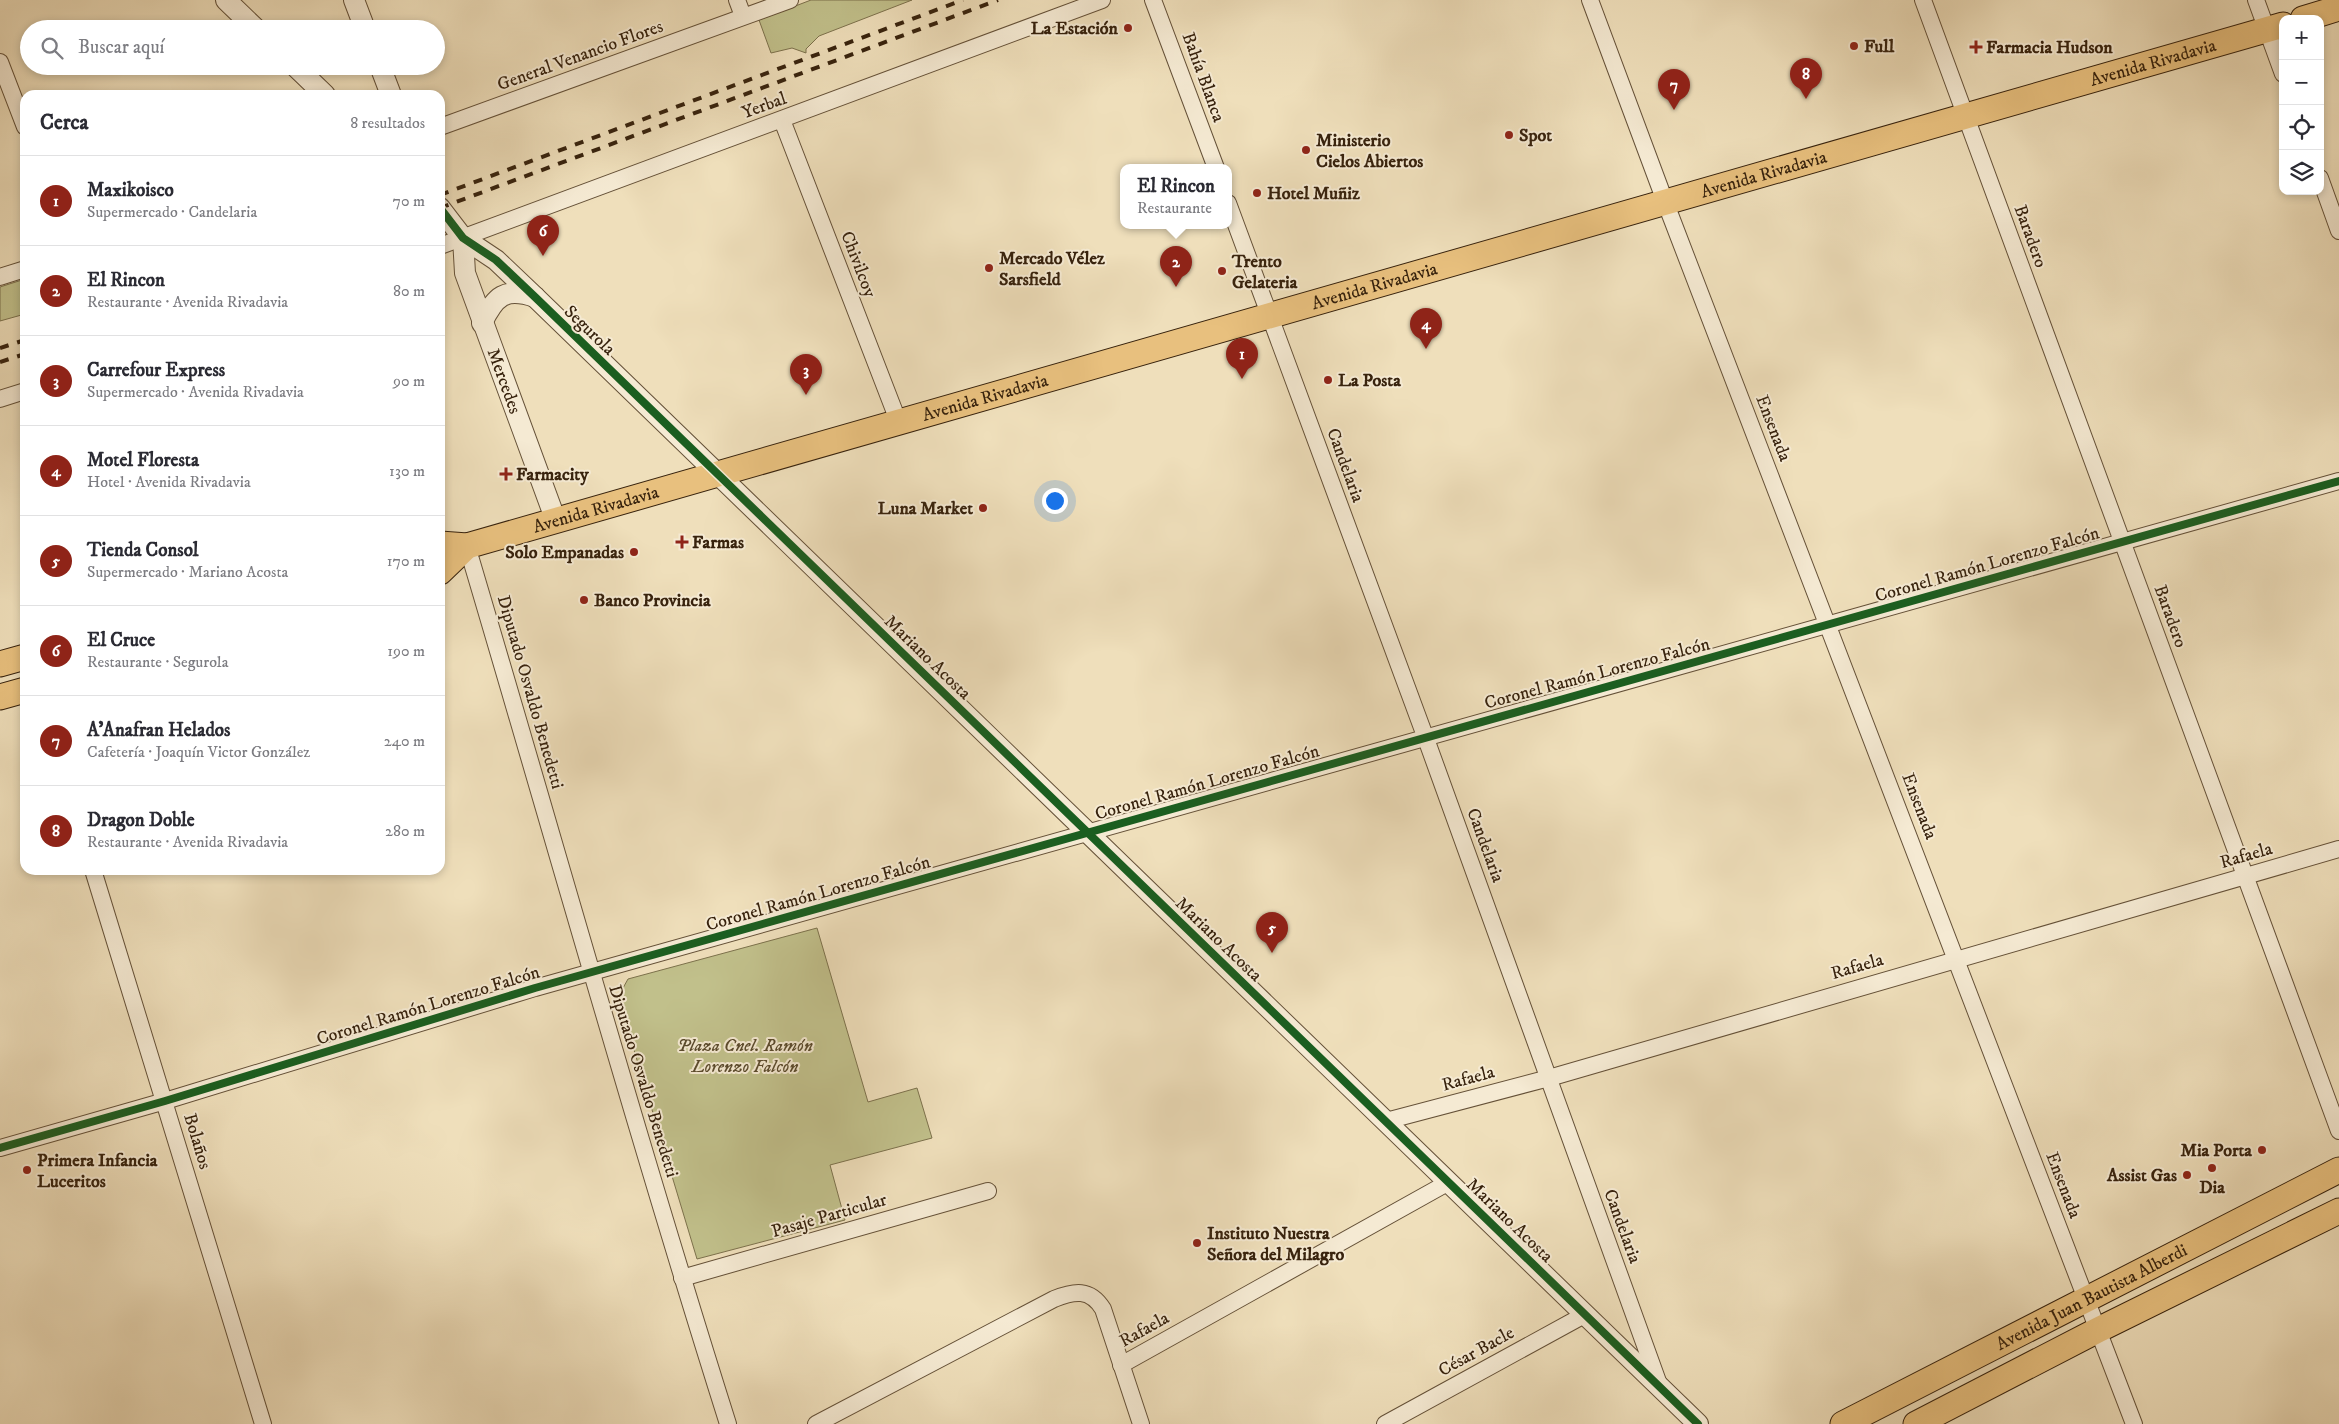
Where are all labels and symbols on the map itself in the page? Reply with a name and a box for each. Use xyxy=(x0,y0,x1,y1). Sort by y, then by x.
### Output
street label: General Venancio Flores xyxy=(494,16,666,96)
place label: La Estación xyxy=(1031,18,1119,40)
marker: La Estación xyxy=(1122,22,1134,34)
street label: Bahía Blanca xyxy=(1177,30,1230,125)
street label: Avenida Rivadavia xyxy=(2088,35,2219,92)
place label: Full xyxy=(1864,36,1895,58)
place label: Farmacia Hudson xyxy=(1986,37,2113,59)
marker: Full xyxy=(1848,40,1860,52)
marker: Farmacia Hudson xyxy=(1970,41,1982,53)
pin: 8 xyxy=(1790,58,1822,99)
pin: 7 xyxy=(1658,69,1690,110)
street label: Yerbal xyxy=(739,88,790,124)
place label: Spot xyxy=(1519,125,1552,147)
marker: Spot xyxy=(1503,129,1515,141)
place label: Ministerio Cielos Abiertos xyxy=(1316,130,1423,173)
marker: Ministerio Cielos Abiertos xyxy=(1300,144,1312,156)
street label: Avenida Rivadavia xyxy=(1698,146,1830,203)
place label: Hotel Muñiz xyxy=(1267,183,1360,205)
marker: Hotel Muñiz xyxy=(1251,187,1263,199)
street label: Baradero xyxy=(2009,202,2052,271)
pin: 6 xyxy=(527,215,559,256)
street label: Chivilcoy xyxy=(835,228,881,301)
pin: 2 xyxy=(1160,246,1192,287)
place label: Mercado Vélez Sarsfield xyxy=(999,248,1105,291)
place label: Trento Gelateria xyxy=(1231,251,1298,294)
street label: Avenida Rivadavia xyxy=(1309,258,1440,315)
marker: Mercado Vélez Sarsfield xyxy=(983,262,995,274)
marker: Trento Gelateria xyxy=(1216,265,1228,277)
street label: Segurola xyxy=(559,301,620,361)
pin: 4 xyxy=(1410,308,1442,349)
pin: 1 xyxy=(1226,338,1258,379)
street label: Mercedes xyxy=(482,346,526,417)
pin: 3 xyxy=(790,354,822,395)
street label: Avenida Rivadavia xyxy=(920,370,1051,427)
place label: La Posta xyxy=(1338,370,1401,392)
marker: La Posta xyxy=(1322,374,1334,386)
street label: Ensenada xyxy=(1750,392,1796,465)
street label: Candelaria xyxy=(1321,425,1369,506)
place label: Farmacity xyxy=(516,464,589,486)
marker: Farmacity xyxy=(500,468,512,480)
street label: Avenida Rivadavia xyxy=(530,481,662,539)
your location xyxy=(1042,488,1068,514)
place label: Luna Market xyxy=(878,498,973,520)
marker: Luna Market xyxy=(977,502,989,514)
street label: Coronel Ramón Lorenzo Falcón xyxy=(1873,522,2103,608)
place label: Farmas xyxy=(692,532,744,554)
marker: Farmas xyxy=(676,536,688,548)
place label: Solo Empanadas xyxy=(505,542,624,564)
marker: Solo Empanadas xyxy=(628,546,640,558)
street label: Baradero xyxy=(2149,582,2192,651)
place label: Banco Provincia xyxy=(594,590,711,612)
street label: Diputado Osvaldo Benedetti xyxy=(492,593,568,792)
marker: Banco Provincia xyxy=(578,594,590,606)
street label: Mariano Acosta xyxy=(879,611,976,705)
street label: Coronel Ramón Lorenzo Falcón xyxy=(1482,633,1713,715)
street label: Coronel Ramón Lorenzo Falcón xyxy=(1093,740,1323,826)
street label: Ensenada xyxy=(1896,770,1942,843)
street label: Candelaria xyxy=(1461,805,1509,886)
street label: Rafaela xyxy=(2218,838,2275,874)
street label: Coronel Ramón Lorenzo Falcón xyxy=(704,851,934,937)
street label: Mariano Acosta xyxy=(1170,893,1267,987)
pin: 5 xyxy=(1256,912,1288,953)
street label: Rafaela xyxy=(1829,949,1886,985)
street label: Coronel Ramón Lorenzo Falcón xyxy=(314,961,543,1050)
street label: Diputado Osvaldo Benedetti xyxy=(603,982,683,1180)
park label: Plaza Cnel. Ramón Lorenzo Falcón xyxy=(677,1035,813,1078)
street label: Rafaela xyxy=(1440,1061,1497,1097)
street label: Bolaños xyxy=(178,1111,216,1172)
place label: Mia Porta xyxy=(2180,1140,2252,1162)
marker: Mia Porta xyxy=(2256,1144,2268,1156)
street label: Ensenada xyxy=(2040,1149,2086,1222)
place label: Primera Infancia Luceritos xyxy=(37,1150,158,1193)
marker: Dia xyxy=(2206,1162,2218,1174)
marker: Primera Infancia Luceritos xyxy=(21,1164,33,1176)
place label: Assist Gas xyxy=(2106,1165,2177,1187)
marker: Assist Gas xyxy=(2181,1169,2193,1181)
street label: Mariano Acosta xyxy=(1461,1174,1558,1268)
place label: Dia xyxy=(2199,1177,2225,1199)
street label: Candelaria xyxy=(1598,1186,1646,1267)
street label: Pasaje Particular xyxy=(769,1189,890,1243)
place label: Instituto Nuestra Señora del Milagro xyxy=(1207,1223,1344,1266)
marker: Instituto Nuestra Señora del Milagro xyxy=(1191,1237,1203,1249)
street label: Avenida Juan Bautista Alberdi xyxy=(1992,1240,2191,1356)
street label: Rafaela xyxy=(1116,1307,1174,1352)
street label: César Bacle xyxy=(1435,1322,1518,1382)

